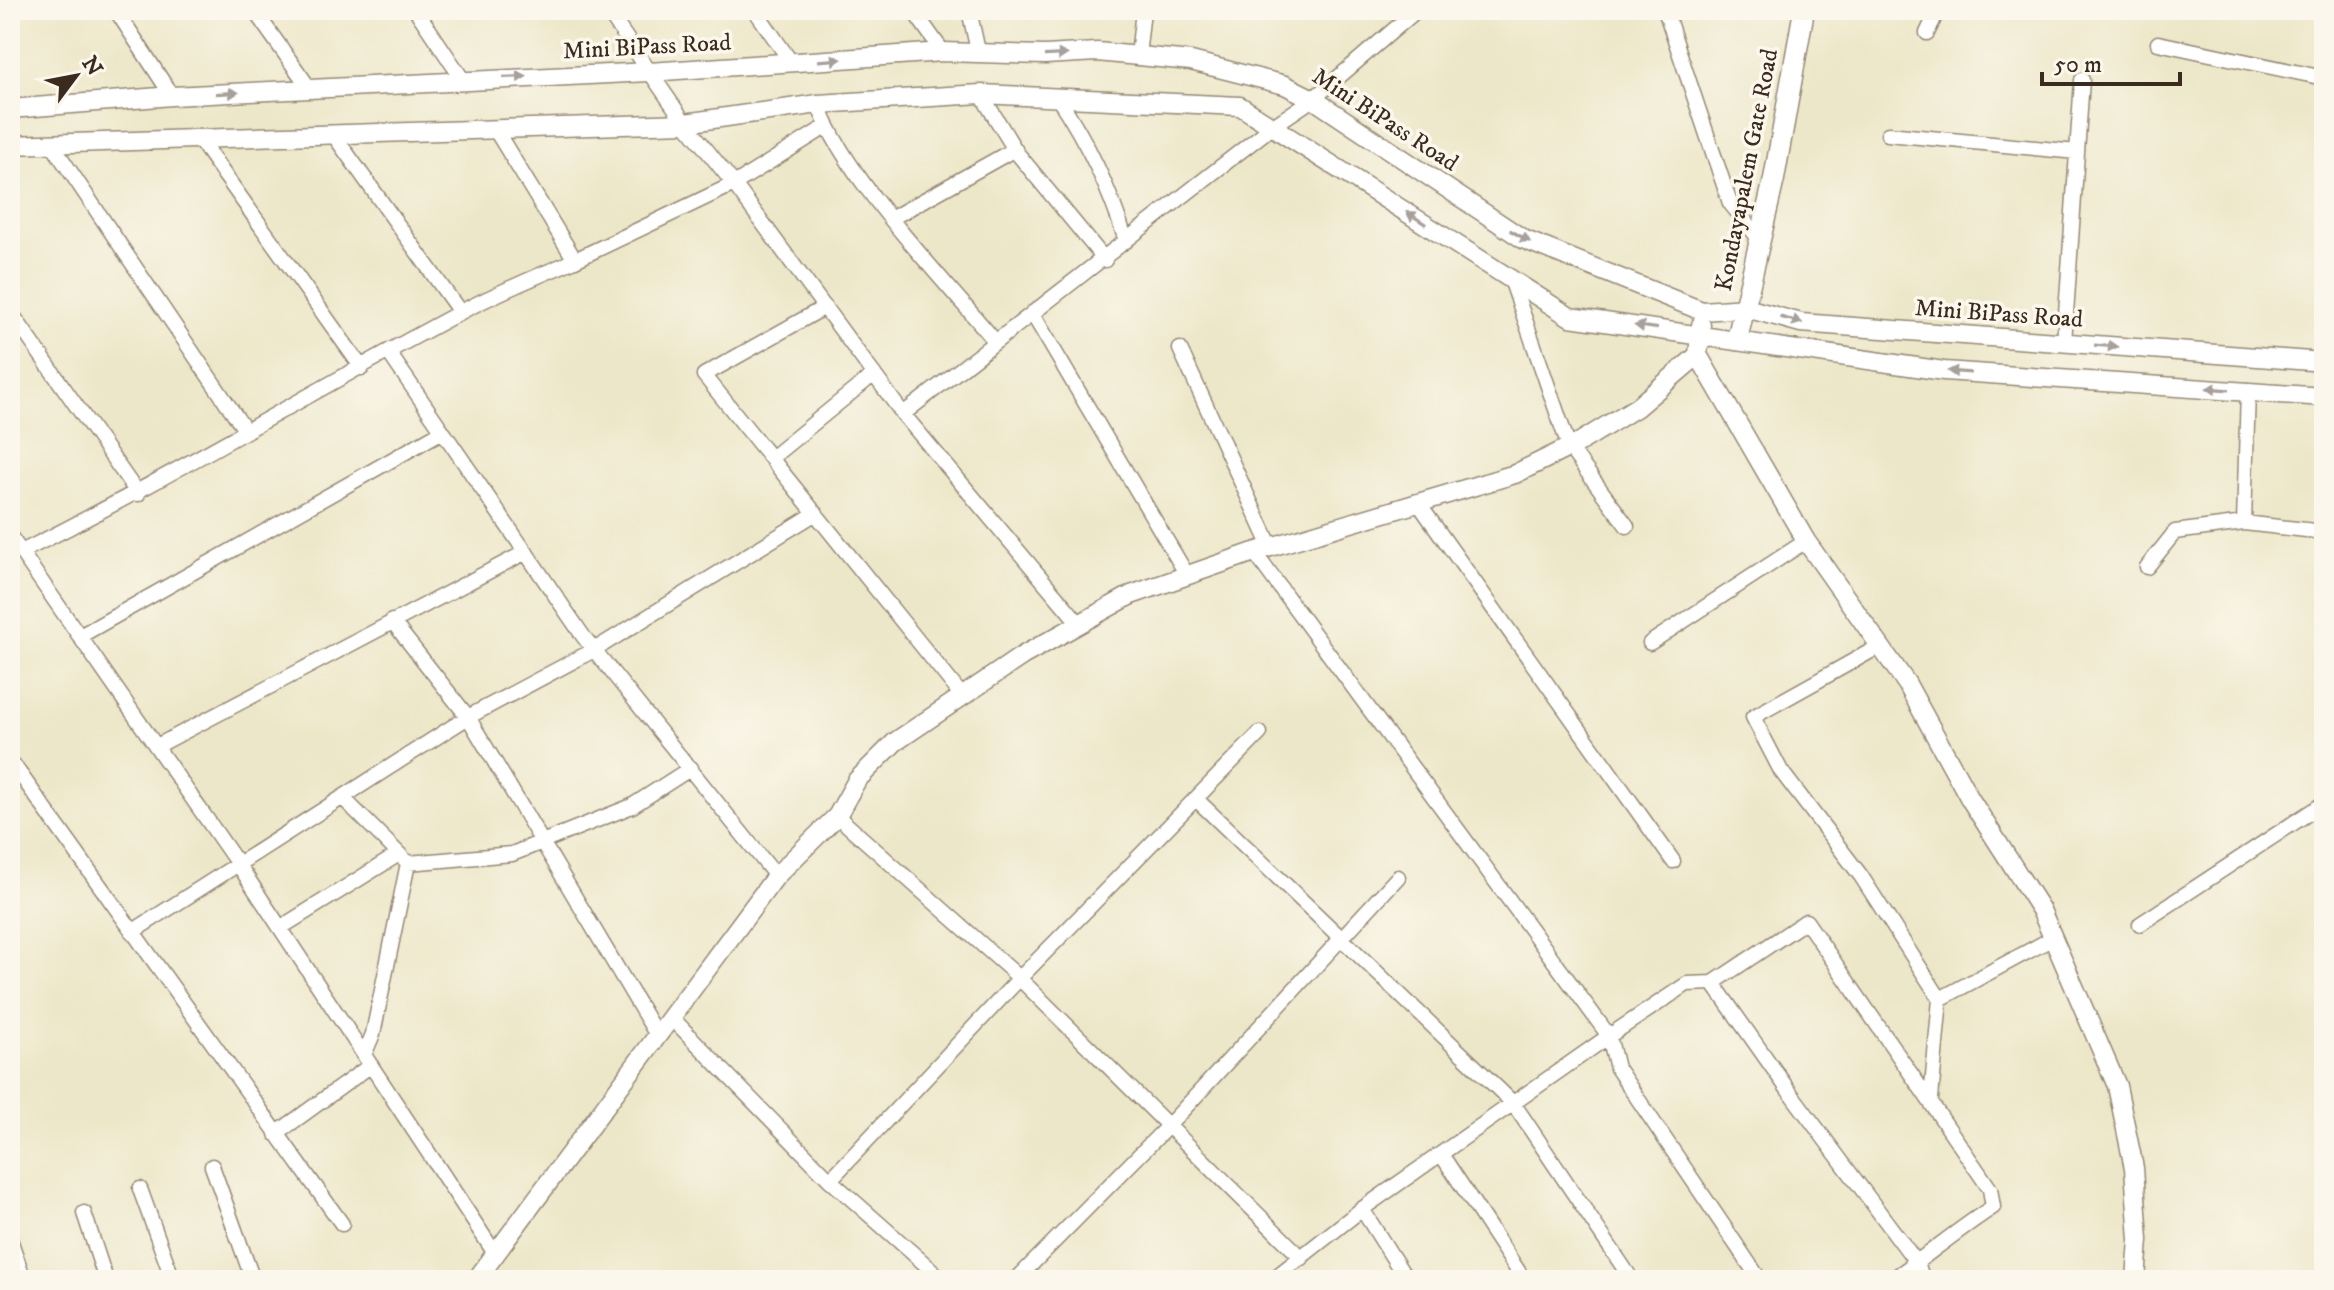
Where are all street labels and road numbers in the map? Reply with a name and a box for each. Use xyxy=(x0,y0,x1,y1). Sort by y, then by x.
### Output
street label: Mini BiPass Road xyxy=(562,28,732,66)
street label: Kondayapalem Gate Road xyxy=(1709,46,1785,294)
street label: Mini BiPass Road xyxy=(1306,62,1464,178)
street label: Mini BiPass Road xyxy=(1914,293,2084,335)

